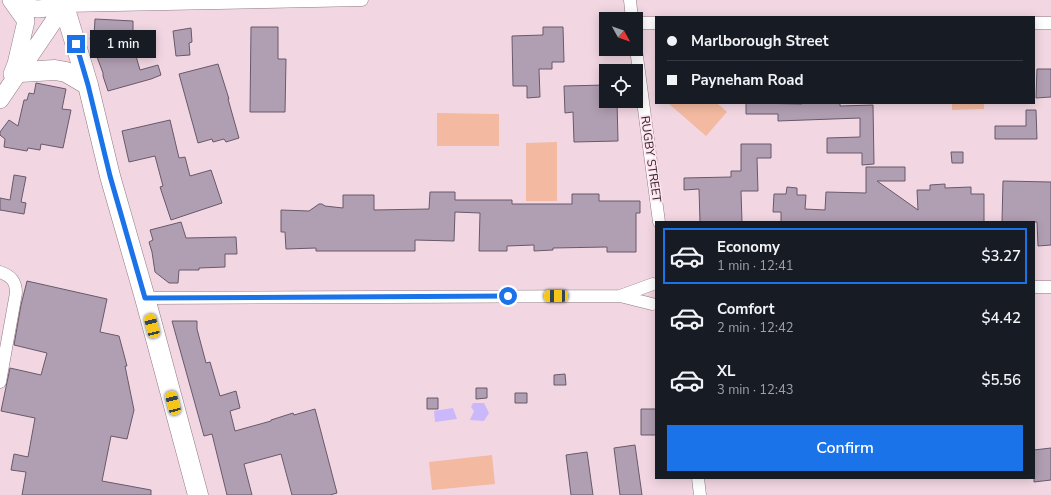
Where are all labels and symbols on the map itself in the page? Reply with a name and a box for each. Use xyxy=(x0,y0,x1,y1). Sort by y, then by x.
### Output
north arrow xyxy=(599,12,643,56)
callout: 1 min xyxy=(90,30,156,58)
route end xyxy=(67,35,85,53)
street label: RUGBY STREET xyxy=(637,115,665,204)
route start xyxy=(499,287,517,305)
car xyxy=(544,290,568,302)
car xyxy=(143,313,161,339)
car xyxy=(164,390,182,416)

